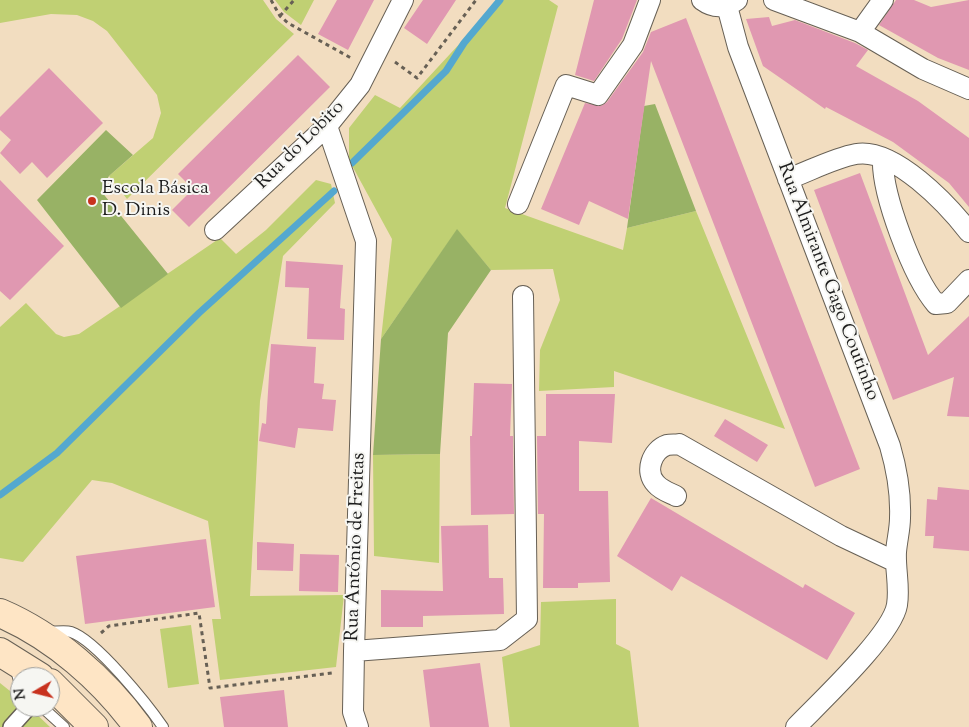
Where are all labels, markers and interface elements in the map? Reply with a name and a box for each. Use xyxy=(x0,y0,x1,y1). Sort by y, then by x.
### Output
street label: Rua do Lobito xyxy=(252,97,350,195)
street label: Rua Almirante Gago Coutinho xyxy=(771,160,883,404)
place label: Escola Básica D. Dinis xyxy=(102,179,209,223)
marker: Escola Básica D. Dinis xyxy=(86,195,98,207)
street label: Rua António de Freitas xyxy=(342,452,372,642)
north arrow xyxy=(10,667,60,717)
text: N xyxy=(10,687,32,701)

